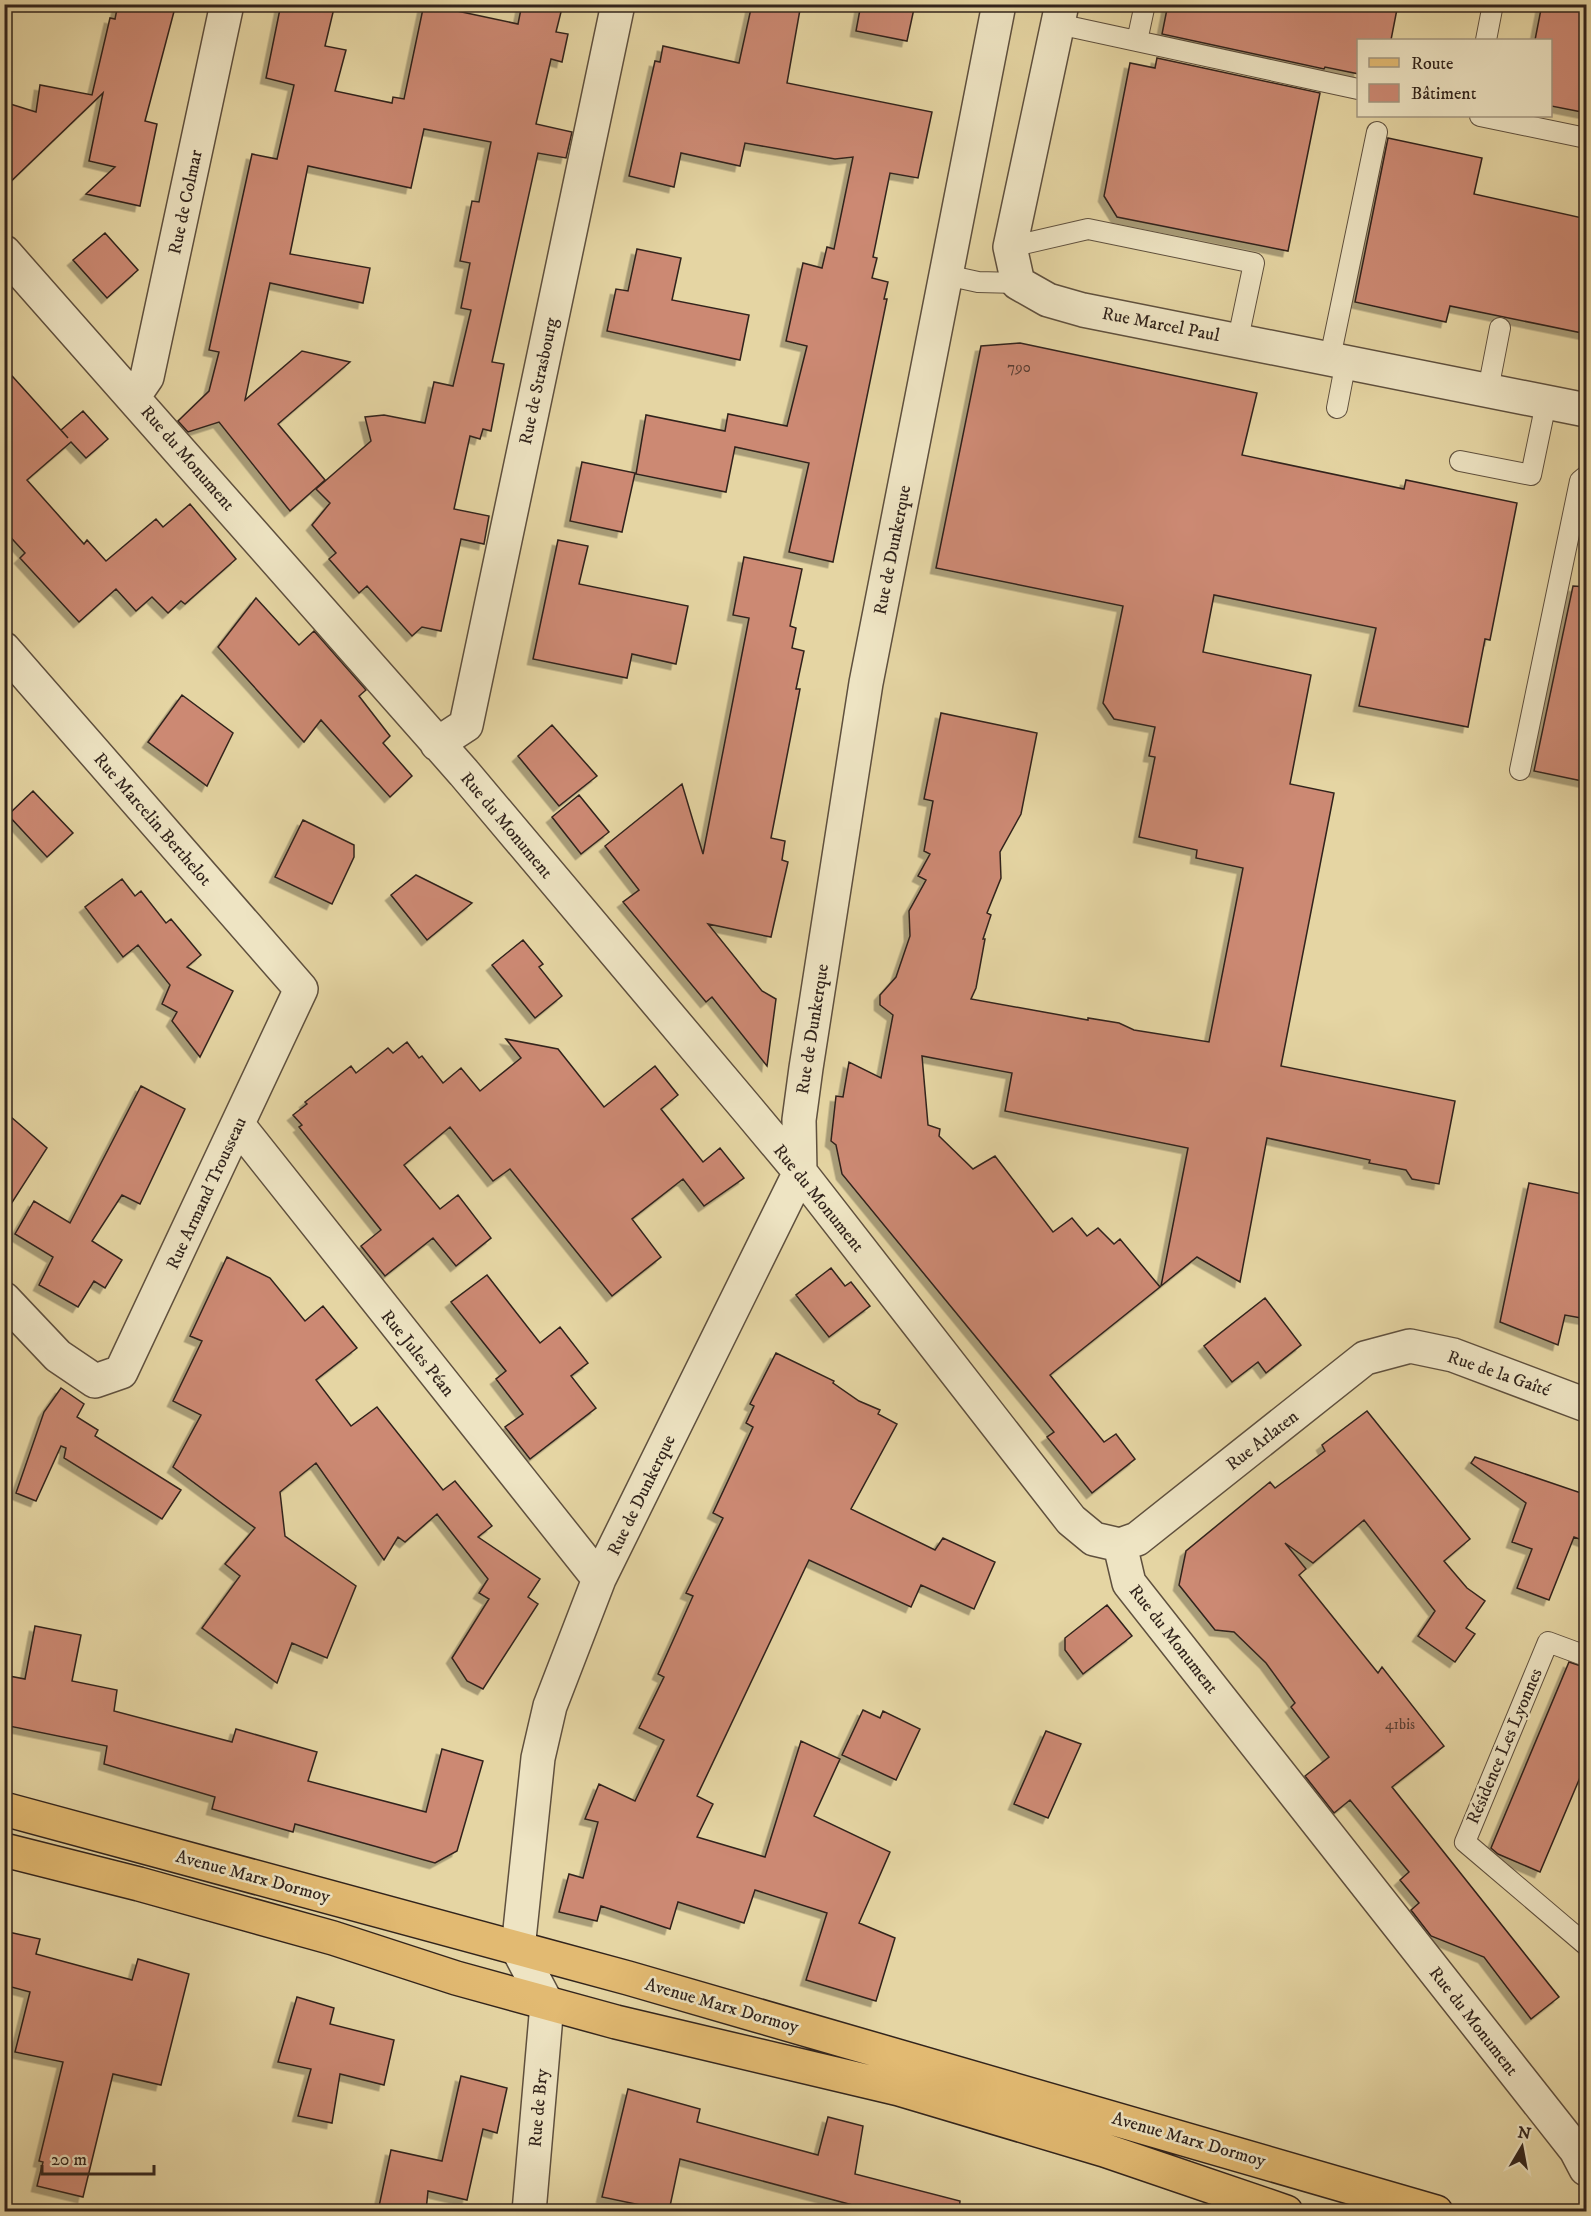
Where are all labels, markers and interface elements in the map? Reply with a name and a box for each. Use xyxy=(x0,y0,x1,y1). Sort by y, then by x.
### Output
legend xyxy=(1357,39,1552,117)
text: Route xyxy=(1411,53,1454,75)
text: Bâtiment xyxy=(1411,83,1477,105)
street label: Rue de Colmar xyxy=(164,148,208,256)
street label: Rue Marcel Paul xyxy=(1100,303,1222,347)
street label: Rue de Strasbourg xyxy=(515,316,563,447)
house number: 790 xyxy=(1007,358,1031,377)
street label: Rue du Monument xyxy=(135,401,239,516)
street label: Rue de Dunkerque xyxy=(870,483,916,617)
street label: Rue Marcelin Berthelot xyxy=(88,749,216,891)
street label: Rue du Monument xyxy=(455,768,557,884)
street label: Rue de Dunkerque xyxy=(792,962,834,1096)
street label: Rue Armand Trousseau xyxy=(162,1114,252,1273)
street label: Rue du Monument xyxy=(768,1140,869,1257)
street label: Rue Jules Péan xyxy=(376,1306,459,1402)
street label: Rue de la Gaîté xyxy=(1444,1346,1553,1402)
street label: Rue Arlaten xyxy=(1222,1405,1304,1476)
street label: Rue de Dunkerque xyxy=(603,1431,681,1559)
street label: Rue du Monument xyxy=(1124,1581,1223,1699)
street label: Résidence Les Lyonnes xyxy=(1462,1665,1548,1828)
house number: 41bis xyxy=(1385,1715,1415,1734)
street label: Avenue Marx Dormoy xyxy=(173,1846,333,1908)
street label: Rue du Monument xyxy=(1424,1963,1523,2081)
street label: Avenue Marx Dormoy xyxy=(642,1973,802,2039)
street label: Rue de Bry xyxy=(525,2067,553,2148)
street label: Avenue Marx Dormoy xyxy=(1109,2107,1269,2173)
north arrow xyxy=(1492,2117,1552,2177)
text: N xyxy=(1516,2122,1533,2144)
scale bar xyxy=(42,2138,154,2176)
text: 20 m xyxy=(51,2149,87,2171)

